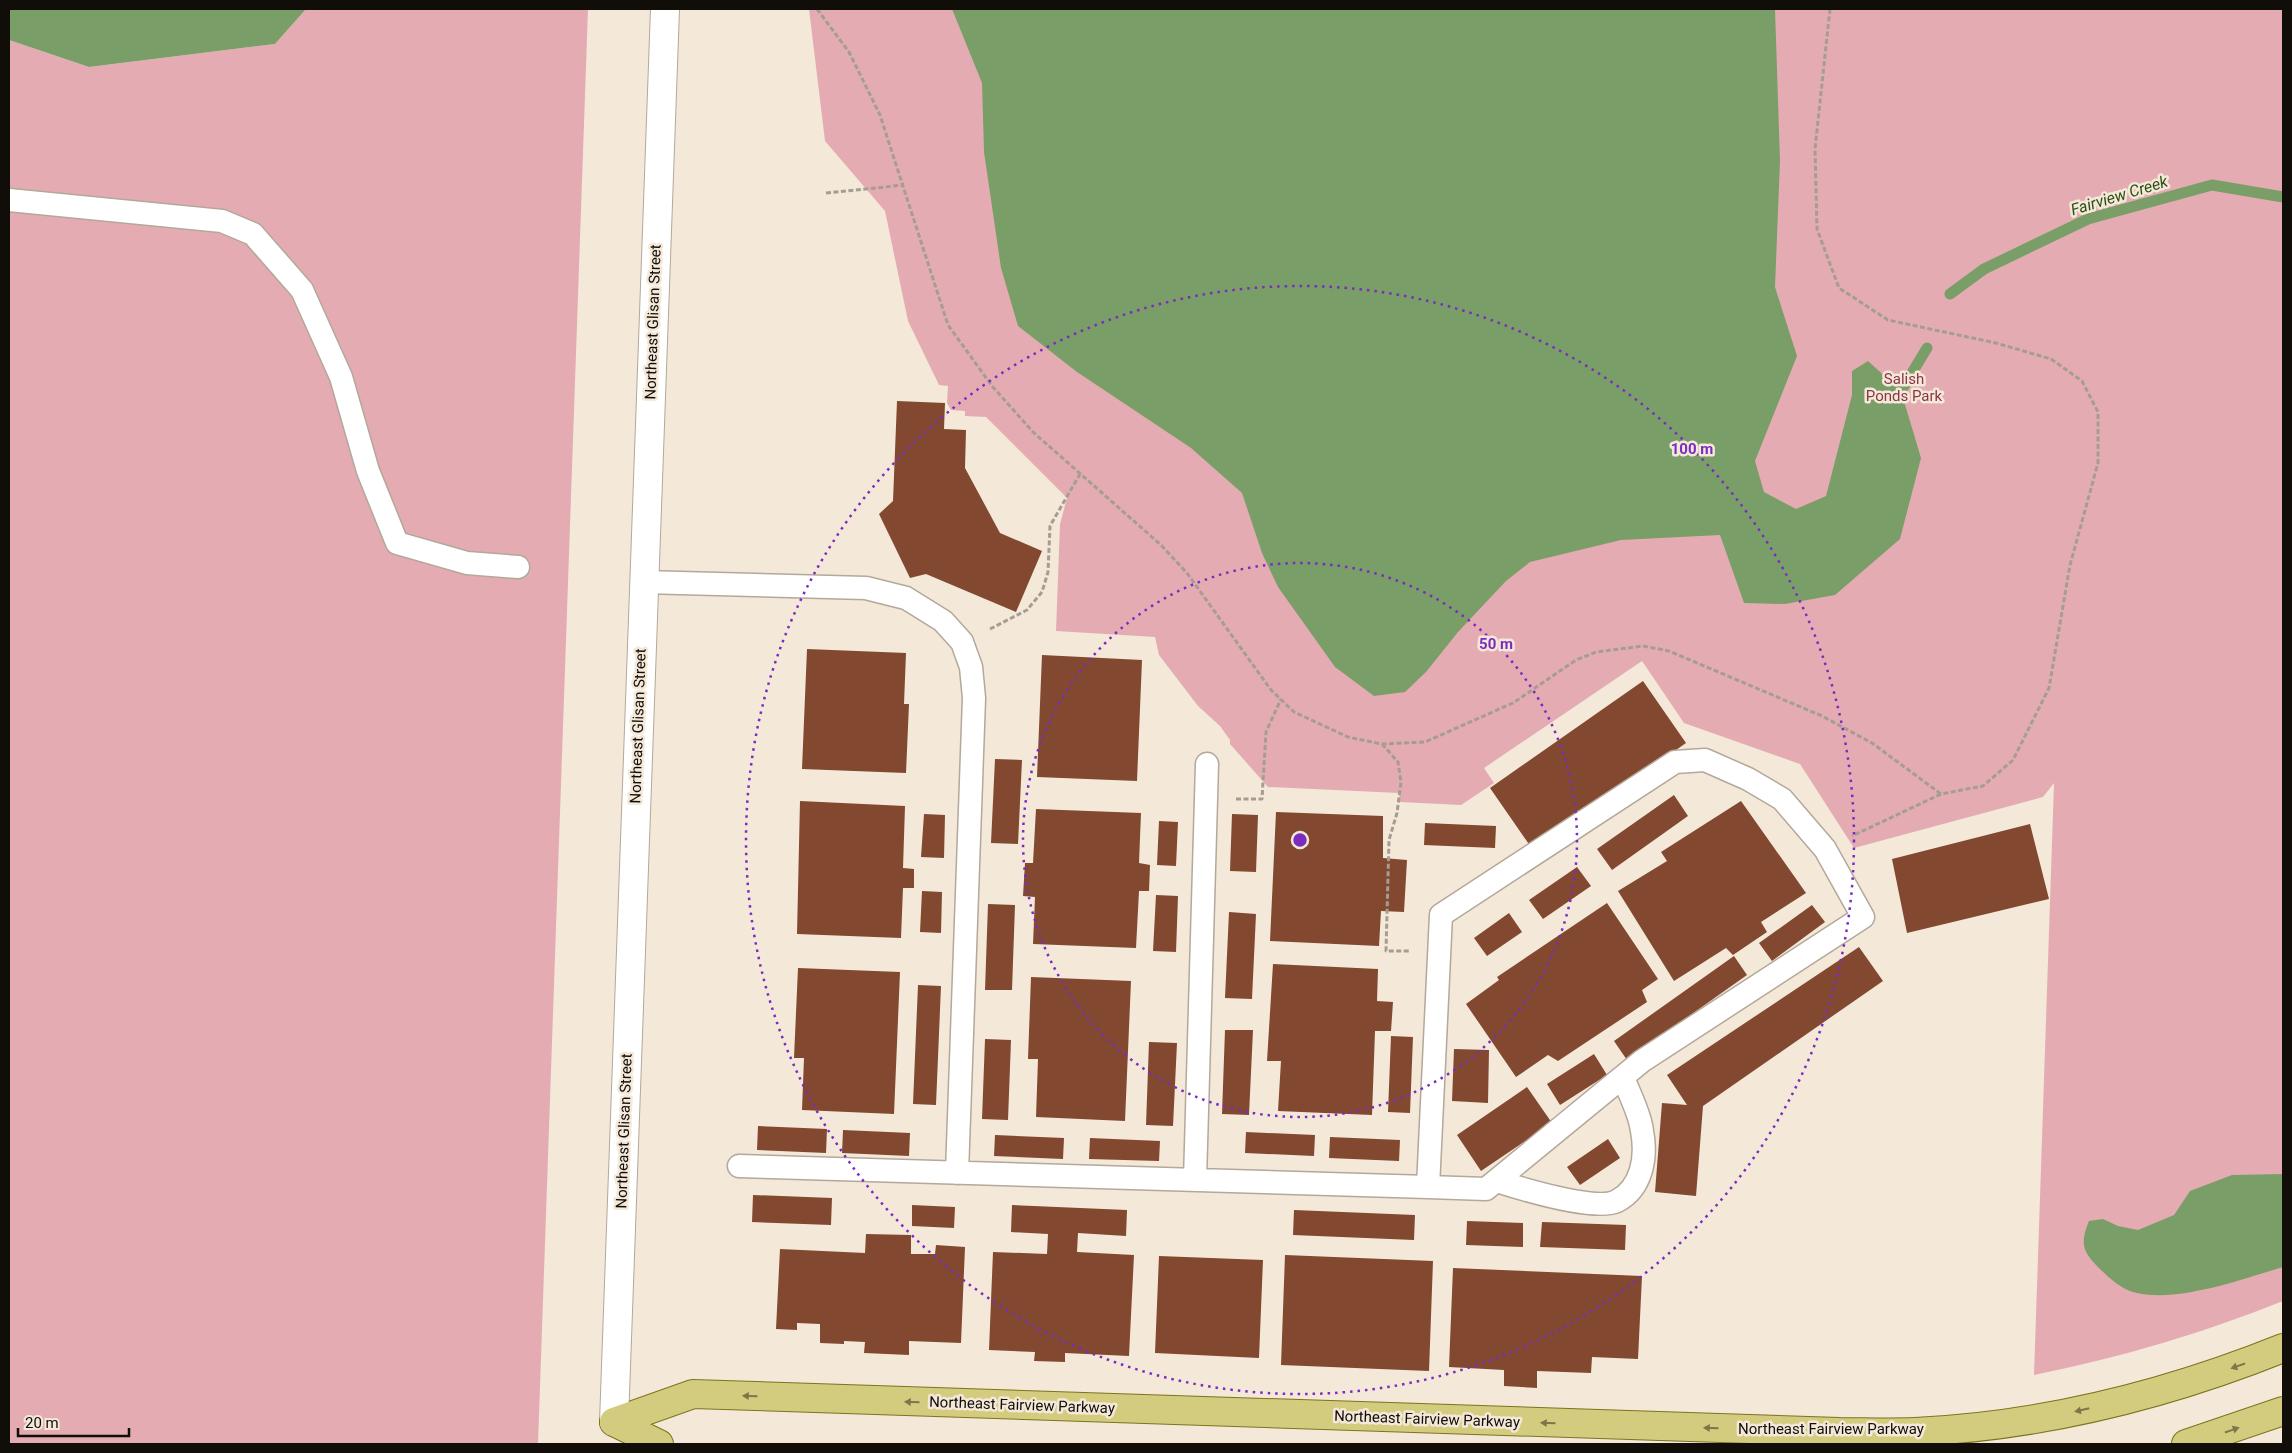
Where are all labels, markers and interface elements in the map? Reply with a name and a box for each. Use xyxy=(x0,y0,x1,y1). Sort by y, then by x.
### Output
water label: Fairview Creek xyxy=(2068,171,2171,219)
street label: Northeast Glisan Street xyxy=(641,244,665,400)
park label: Salish Ponds Park xyxy=(1866,370,1943,405)
text: 100 m xyxy=(1671,440,1713,458)
text: 50 m xyxy=(1479,635,1513,653)
street label: Northeast Glisan Street xyxy=(626,648,650,804)
centre of rings xyxy=(1291,831,1309,849)
street label: Northeast Glisan Street xyxy=(612,1053,636,1209)
one-way arrow xyxy=(2230,1362,2245,1370)
one-way arrow xyxy=(741,1392,757,1400)
street label: Northeast Fairview Parkway xyxy=(929,1393,1115,1417)
one-way arrow xyxy=(904,1398,920,1406)
scale bar xyxy=(18,1406,129,1438)
one-way arrow xyxy=(2074,1406,2089,1414)
street label: Northeast Fairview Parkway xyxy=(1334,1407,1520,1431)
text: 20 m xyxy=(25,1414,59,1432)
one-way arrow xyxy=(1540,1419,1556,1427)
street label: Northeast Fairview Parkway xyxy=(1738,1420,1924,1438)
one-way arrow xyxy=(1703,1424,1719,1432)
one-way arrow xyxy=(2225,1426,2240,1433)

